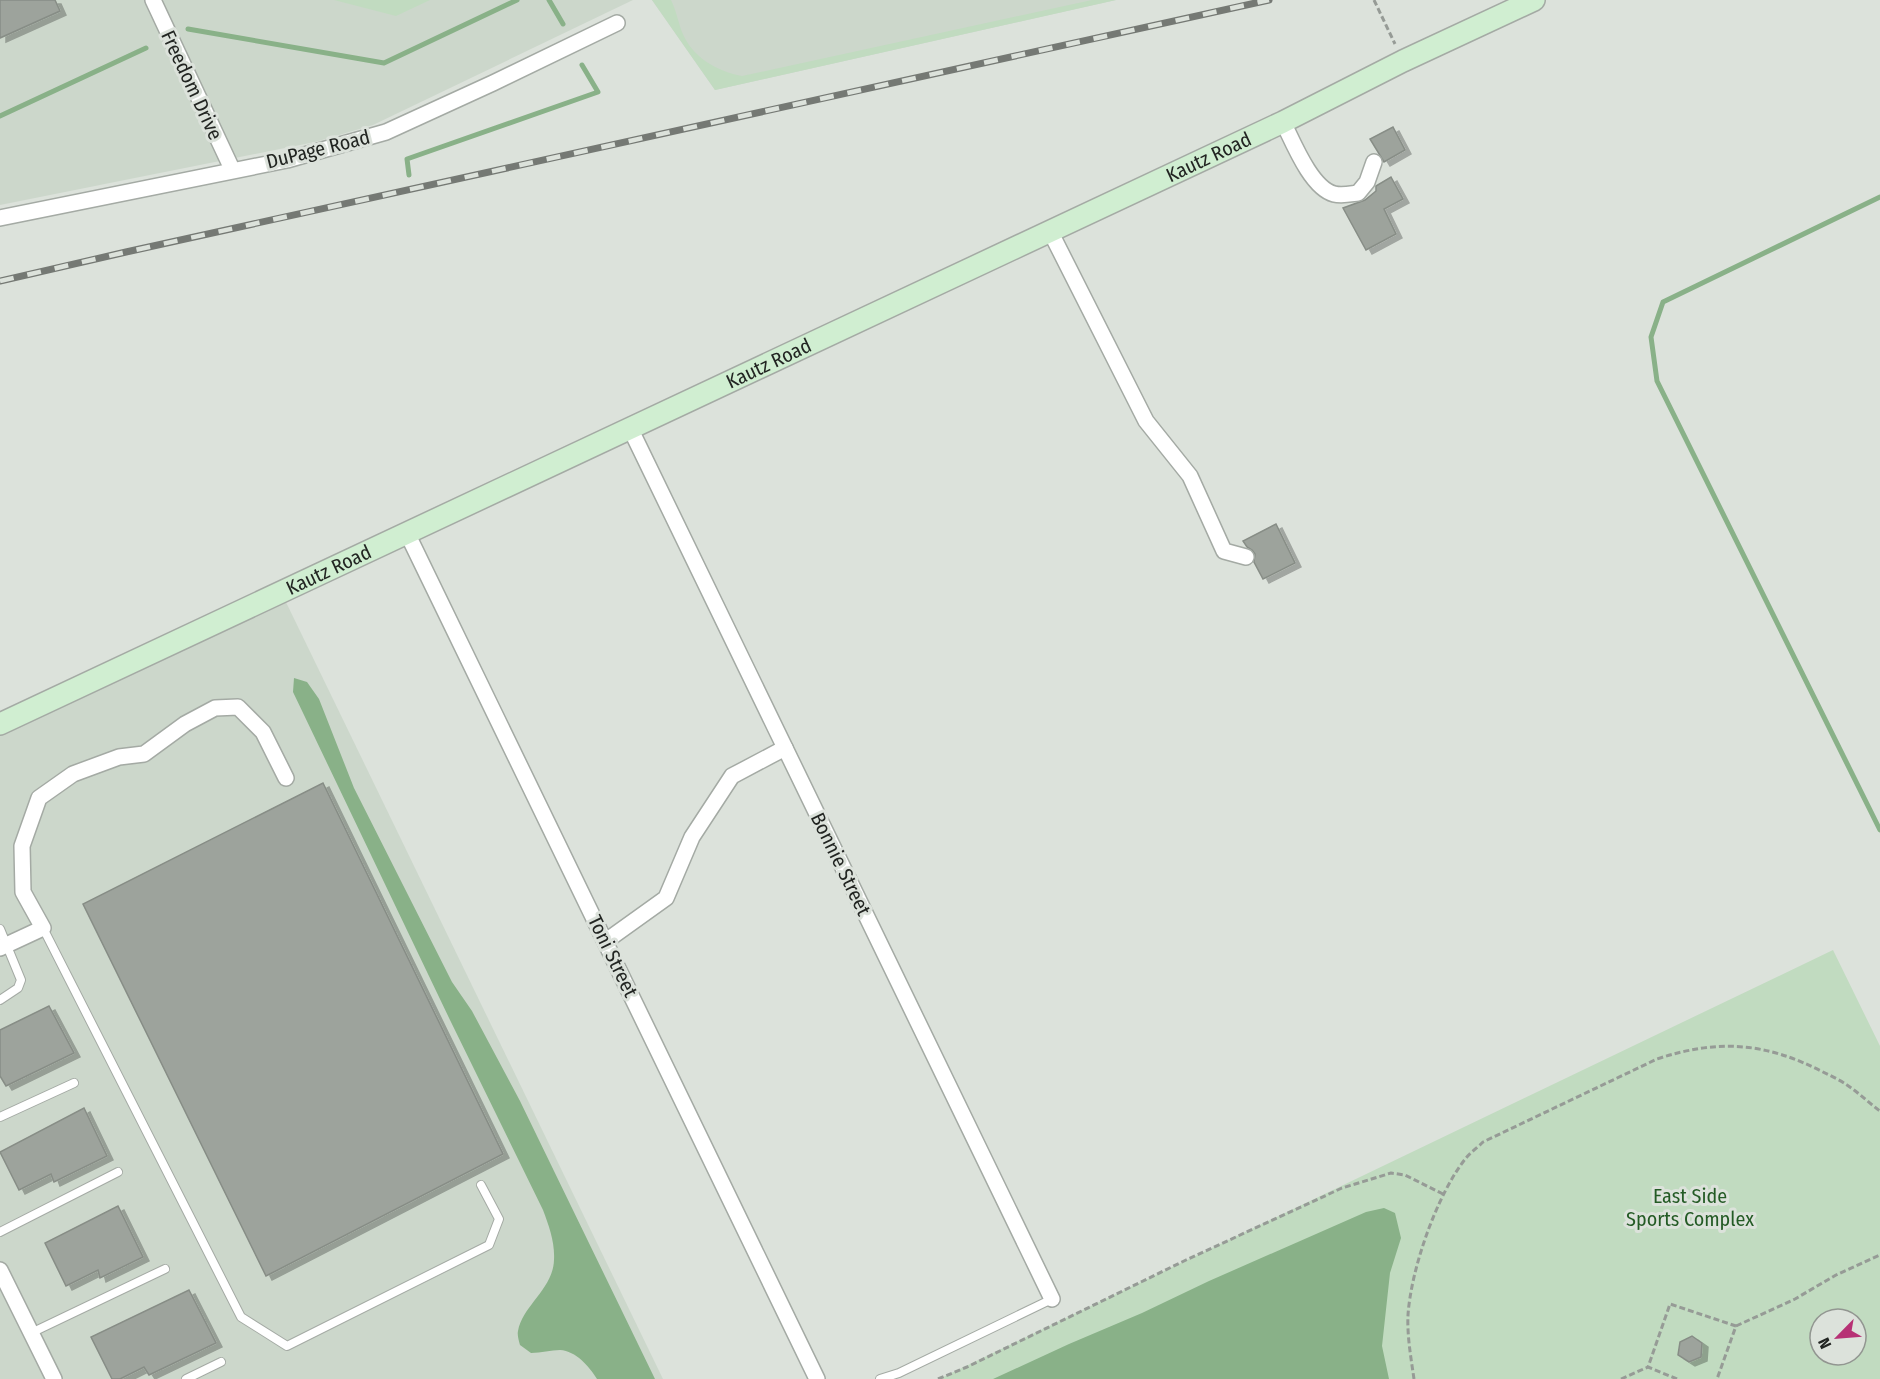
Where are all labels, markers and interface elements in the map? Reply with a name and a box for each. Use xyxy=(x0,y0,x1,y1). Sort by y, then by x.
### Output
street label: Freedom Drive xyxy=(156,26,228,144)
street label: DuPage Road xyxy=(264,125,372,173)
street label: Kautz Road xyxy=(1162,127,1255,187)
street label: Kautz Road xyxy=(722,333,815,394)
street label: Kautz Road xyxy=(282,540,375,600)
street label: Bonnie Street xyxy=(806,809,876,920)
street label: Toni Street xyxy=(583,911,643,1001)
park label: East Side Sports Complex xyxy=(1626,1184,1754,1231)
north arrow xyxy=(1808,1307,1868,1367)
text: N xyxy=(1814,1335,1835,1351)

